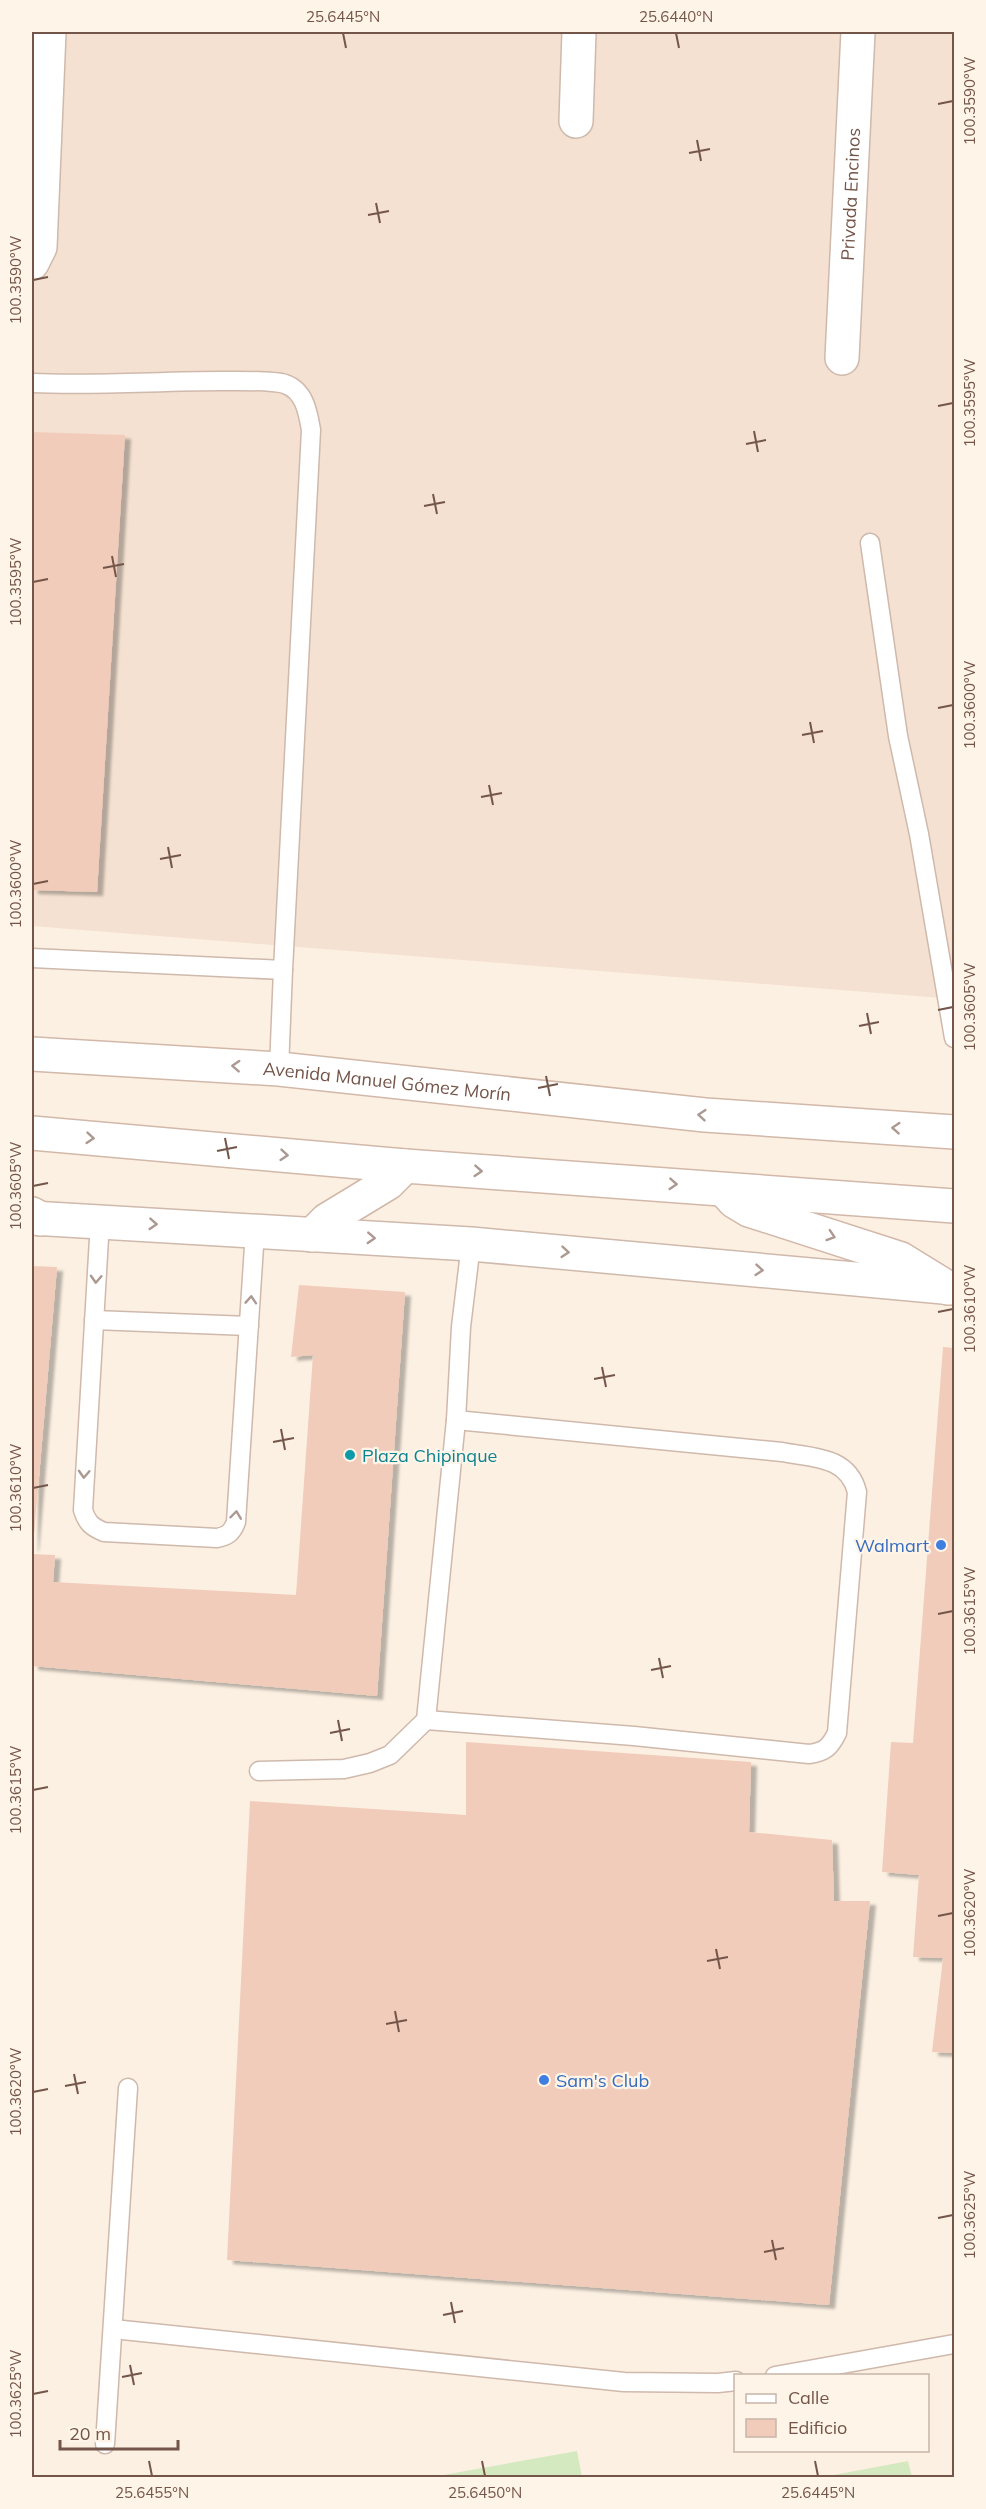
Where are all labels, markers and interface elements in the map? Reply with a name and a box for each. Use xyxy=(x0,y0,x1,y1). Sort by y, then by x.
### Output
text: 25.6445°N xyxy=(306,7,380,26)
text: 25.6440°N xyxy=(639,7,713,26)
text: 100.3590°W xyxy=(960,56,979,145)
street label: Privada Encinos xyxy=(835,127,865,261)
text: 100.3590°W xyxy=(6,235,25,324)
text: 100.3595°W xyxy=(960,358,979,447)
text: 100.3595°W xyxy=(6,537,25,626)
text: 100.3600°W xyxy=(960,660,979,749)
text: 100.3600°W xyxy=(6,839,25,928)
text: 100.3605°W xyxy=(960,962,979,1051)
street label: Avenida Manuel Gómez Morín xyxy=(262,1057,512,1105)
one-way arrow xyxy=(232,1060,241,1073)
one-way arrow xyxy=(697,1109,706,1122)
one-way arrow xyxy=(892,1122,901,1135)
one-way arrow xyxy=(85,1131,94,1144)
text: 100.3605°W xyxy=(6,1141,25,1230)
one-way arrow xyxy=(279,1148,289,1161)
one-way arrow xyxy=(474,1164,483,1177)
one-way arrow xyxy=(668,1178,677,1191)
one-way arrow xyxy=(148,1218,157,1231)
one-way arrow xyxy=(825,1229,836,1241)
one-way arrow xyxy=(366,1231,375,1244)
one-way arrow xyxy=(561,1245,570,1258)
one-way arrow xyxy=(755,1263,764,1276)
text: 100.3610°W xyxy=(960,1264,979,1353)
one-way arrow xyxy=(90,1275,103,1284)
one-way arrow xyxy=(245,1295,258,1304)
text: 100.3610°W xyxy=(6,1443,25,1532)
place label: Plaza Chipinque xyxy=(362,1444,497,1467)
marker: Plaza Chipinque xyxy=(343,1448,357,1462)
one-way arrow xyxy=(78,1469,91,1478)
one-way arrow xyxy=(229,1511,242,1520)
place label: Walmart xyxy=(855,1534,929,1557)
marker: Walmart xyxy=(934,1538,948,1552)
text: 100.3615°W xyxy=(960,1566,979,1655)
text: 100.3615°W xyxy=(6,1745,25,1834)
text: 100.3620°W xyxy=(960,1868,979,1957)
text: 100.3620°W xyxy=(6,2047,25,2136)
place label: Sam's Club xyxy=(556,2069,649,2092)
marker: Sam's Club xyxy=(537,2073,551,2087)
text: 100.3625°W xyxy=(960,2170,979,2259)
text: 100.3625°W xyxy=(6,2349,25,2438)
legend xyxy=(734,2374,929,2452)
text: Calle xyxy=(788,2386,829,2409)
scale bar xyxy=(60,2413,178,2451)
text: Edificio xyxy=(788,2416,847,2439)
text: 20 m xyxy=(69,2422,111,2445)
text: 25.6455°N xyxy=(115,2483,189,2502)
text: 25.6450°N xyxy=(448,2483,522,2502)
text: 25.6445°N xyxy=(781,2483,855,2502)

